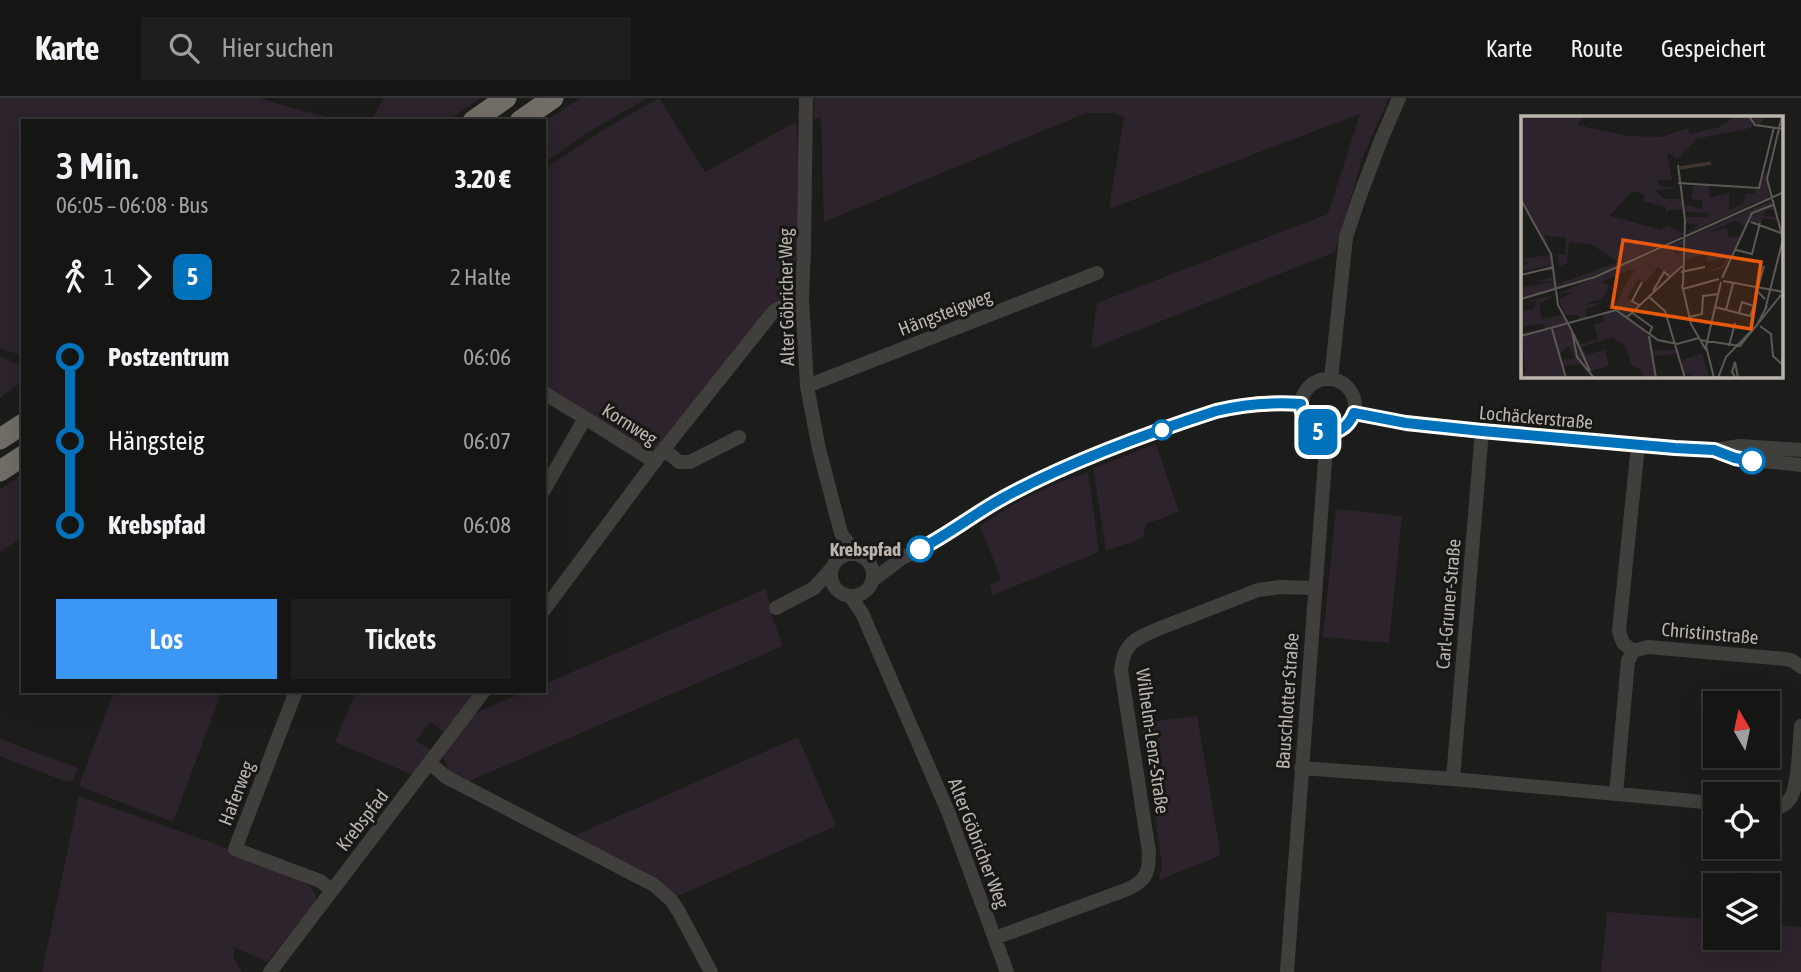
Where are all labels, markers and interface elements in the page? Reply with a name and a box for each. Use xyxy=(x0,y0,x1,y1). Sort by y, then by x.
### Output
search box xyxy=(141,17,631,80)
text: Karte xyxy=(35,29,99,67)
icon: search xyxy=(165,29,203,67)
text: Hier suchen xyxy=(221,33,334,63)
text: Karte xyxy=(1486,35,1532,62)
text: Route xyxy=(1570,35,1623,62)
text: Gespeichert xyxy=(1661,35,1766,62)
inset map xyxy=(1521,116,1784,378)
text: 3 Min. xyxy=(56,144,138,187)
text: 3.20 € xyxy=(454,164,511,194)
text: 06:05 – 06:08 · Bus xyxy=(56,192,208,218)
street label: Alter Göbricher Weg xyxy=(774,227,798,366)
icon: walk xyxy=(56,258,94,296)
icon: forward xyxy=(125,258,163,296)
text: 5 xyxy=(187,263,198,290)
text: 1 xyxy=(104,264,115,290)
text: 2 Halte xyxy=(450,264,511,290)
street label: Hängsteigweg xyxy=(895,284,996,340)
text: Postzentrum xyxy=(108,342,229,372)
text: 06:06 xyxy=(463,344,511,370)
street label: Kornweg xyxy=(598,399,662,450)
street label: Lochäckerstraße xyxy=(1478,401,1594,433)
line badge: 5 xyxy=(1295,409,1341,455)
text: 5 xyxy=(1312,418,1324,445)
unlabelled marker xyxy=(1152,420,1172,440)
text: Hängsteig xyxy=(108,426,204,456)
text: 06:07 xyxy=(463,428,511,454)
unlabelled marker xyxy=(1739,448,1765,474)
text: Krebspfad xyxy=(108,510,206,540)
text: 06:08 xyxy=(463,512,511,538)
marker: Krebspfad xyxy=(907,536,933,562)
place label: Krebspfad xyxy=(830,538,901,560)
street label: Carl-Gruner-Straße xyxy=(1431,538,1465,670)
button: Los xyxy=(56,599,277,679)
button: Tickets xyxy=(291,599,511,679)
street label: Christinstraße xyxy=(1661,618,1759,648)
street label: Bauschlotter Straße xyxy=(1271,632,1303,770)
street label: Wilhelm-Lenz-Straße xyxy=(1132,667,1174,815)
north arrow xyxy=(1703,691,1780,768)
map controls xyxy=(1703,691,1780,950)
street label: Haferweg xyxy=(214,757,259,828)
street label: Alter Göbricher Weg xyxy=(944,775,1014,912)
button: locate xyxy=(1703,782,1780,859)
street label: Krebspfad xyxy=(331,785,393,855)
button: layers xyxy=(1703,873,1780,950)

